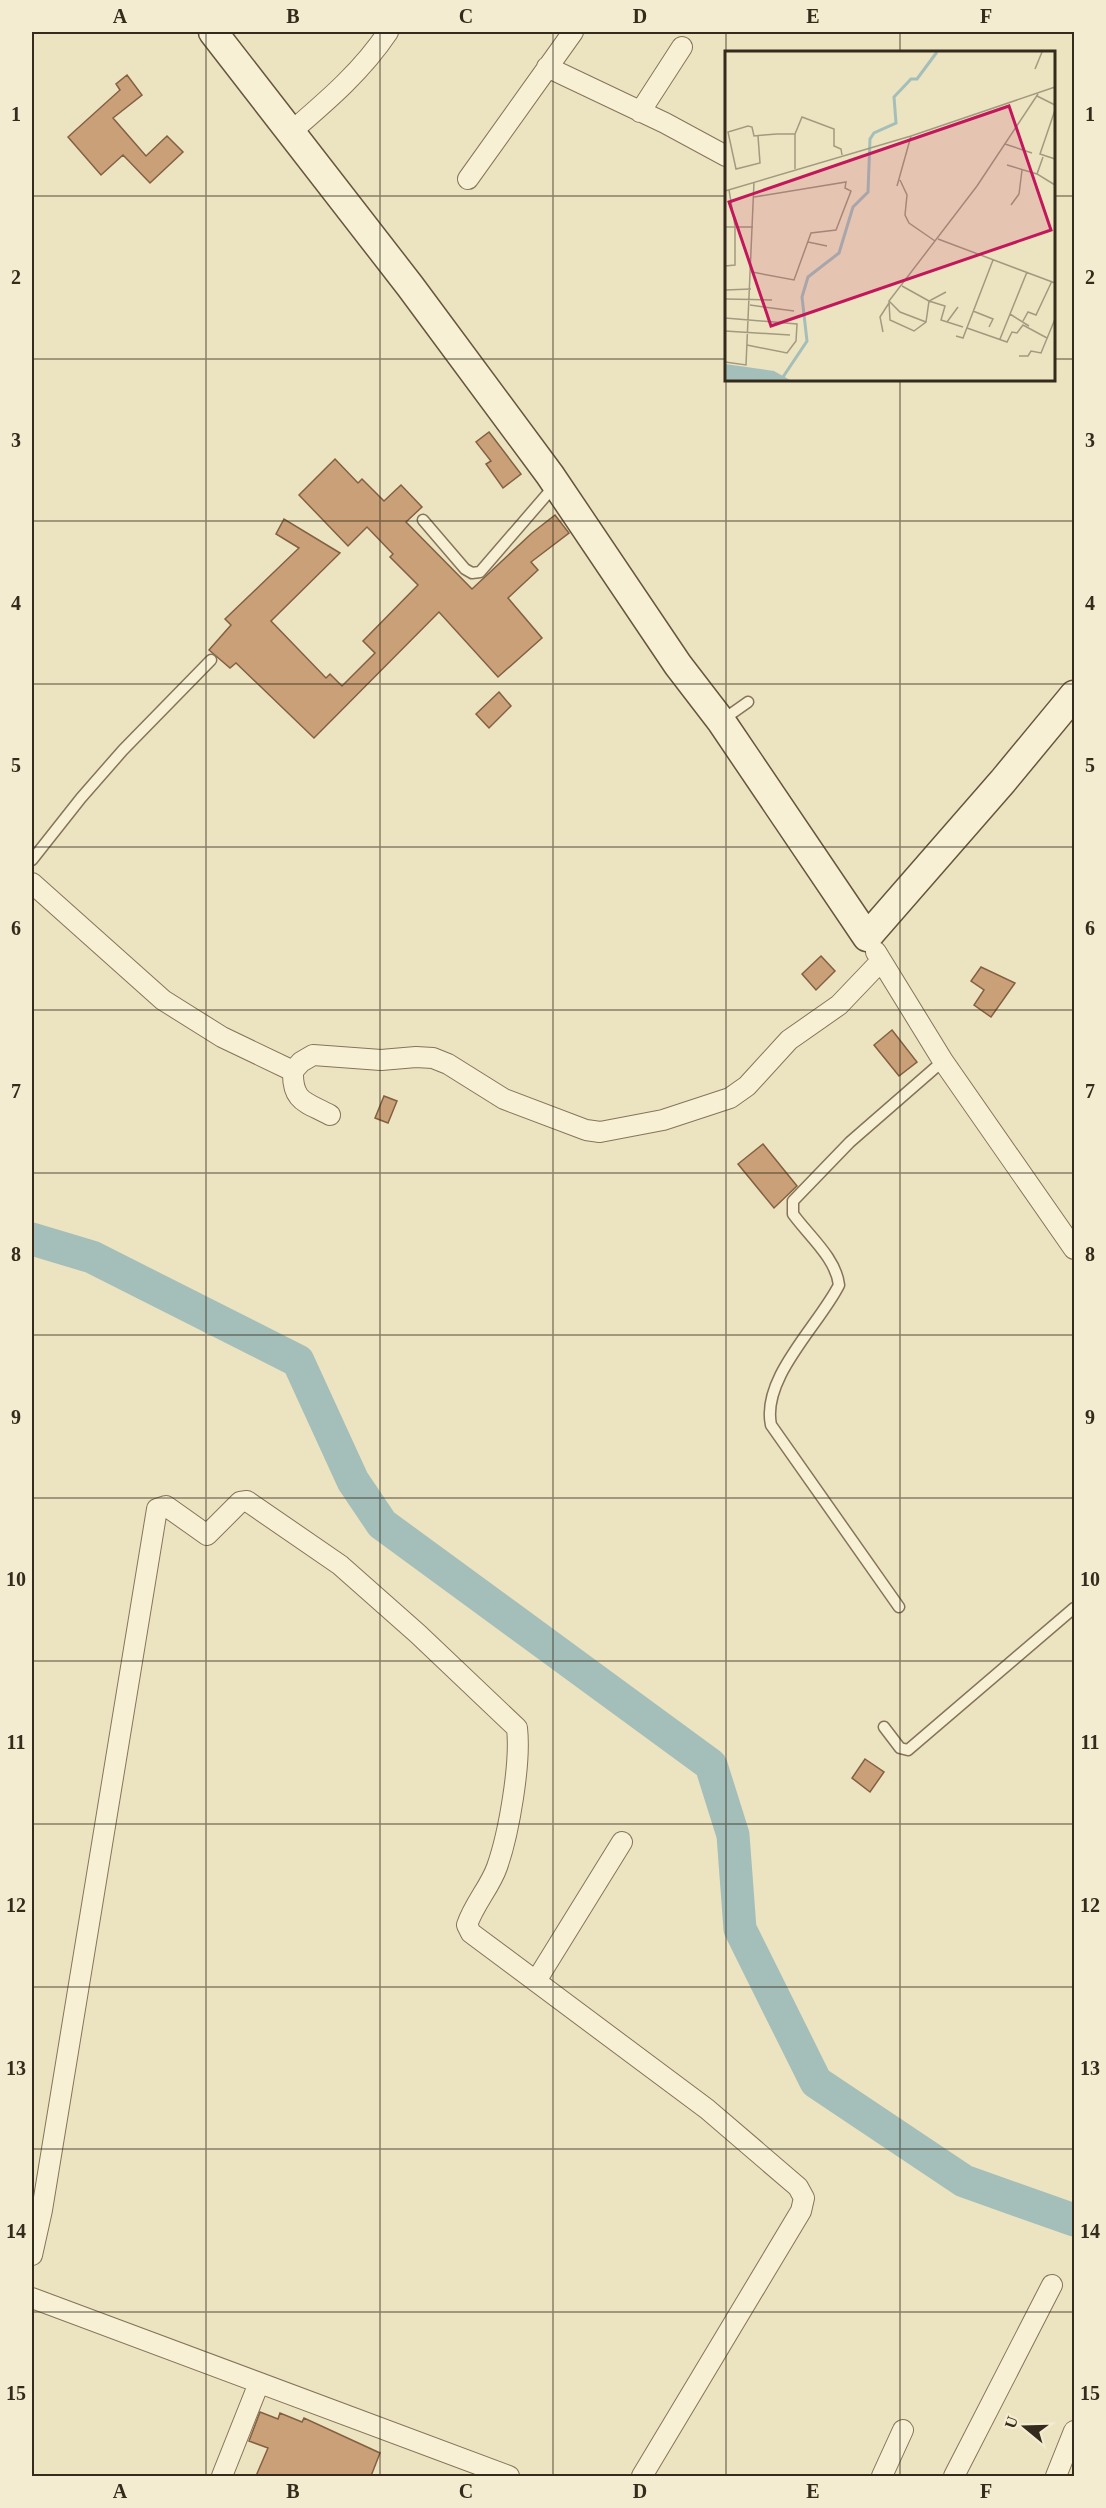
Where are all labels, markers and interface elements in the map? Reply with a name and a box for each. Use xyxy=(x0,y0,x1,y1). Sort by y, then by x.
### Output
text: A xyxy=(113,5,128,27)
text: B xyxy=(286,5,300,27)
text: C xyxy=(459,5,473,27)
text: D xyxy=(633,5,647,27)
text: E xyxy=(806,5,820,27)
text: F xyxy=(980,5,992,27)
inset map xyxy=(725,51,1055,381)
text: 1 xyxy=(11,103,21,125)
text: 1 xyxy=(1085,103,1095,125)
text: 2 xyxy=(11,266,21,288)
text: 2 xyxy=(1085,266,1095,288)
text: 3 xyxy=(11,429,21,451)
text: 3 xyxy=(1085,429,1095,451)
text: 4 xyxy=(11,592,21,614)
text: 4 xyxy=(1085,592,1095,614)
text: 5 xyxy=(11,754,21,776)
text: 5 xyxy=(1085,754,1095,776)
text: 6 xyxy=(11,917,21,939)
text: 6 xyxy=(1085,917,1095,939)
text: 7 xyxy=(11,1080,21,1102)
text: 7 xyxy=(1085,1080,1095,1102)
text: 8 xyxy=(11,1243,21,1265)
text: 8 xyxy=(1085,1243,1095,1265)
text: 9 xyxy=(11,1406,21,1428)
text: 9 xyxy=(1085,1406,1095,1428)
text: 10 xyxy=(6,1568,26,1590)
text: 10 xyxy=(1080,1568,1100,1590)
text: 11 xyxy=(7,1731,25,1753)
text: 11 xyxy=(1081,1731,1099,1753)
text: 12 xyxy=(6,1894,26,1916)
text: 12 xyxy=(1080,1894,1100,1916)
text: 13 xyxy=(6,2057,26,2079)
text: 13 xyxy=(1080,2057,1100,2079)
text: 14 xyxy=(6,2220,26,2242)
text: 14 xyxy=(1080,2220,1100,2242)
text: 15 xyxy=(6,2382,26,2404)
text: 15 xyxy=(1080,2382,1100,2404)
north arrow xyxy=(995,2397,1055,2457)
text: U xyxy=(1001,2414,1021,2431)
text: A xyxy=(113,2480,128,2502)
text: B xyxy=(286,2480,300,2502)
text: C xyxy=(459,2480,473,2502)
text: D xyxy=(633,2480,647,2502)
text: E xyxy=(806,2480,820,2502)
text: F xyxy=(980,2480,992,2502)

